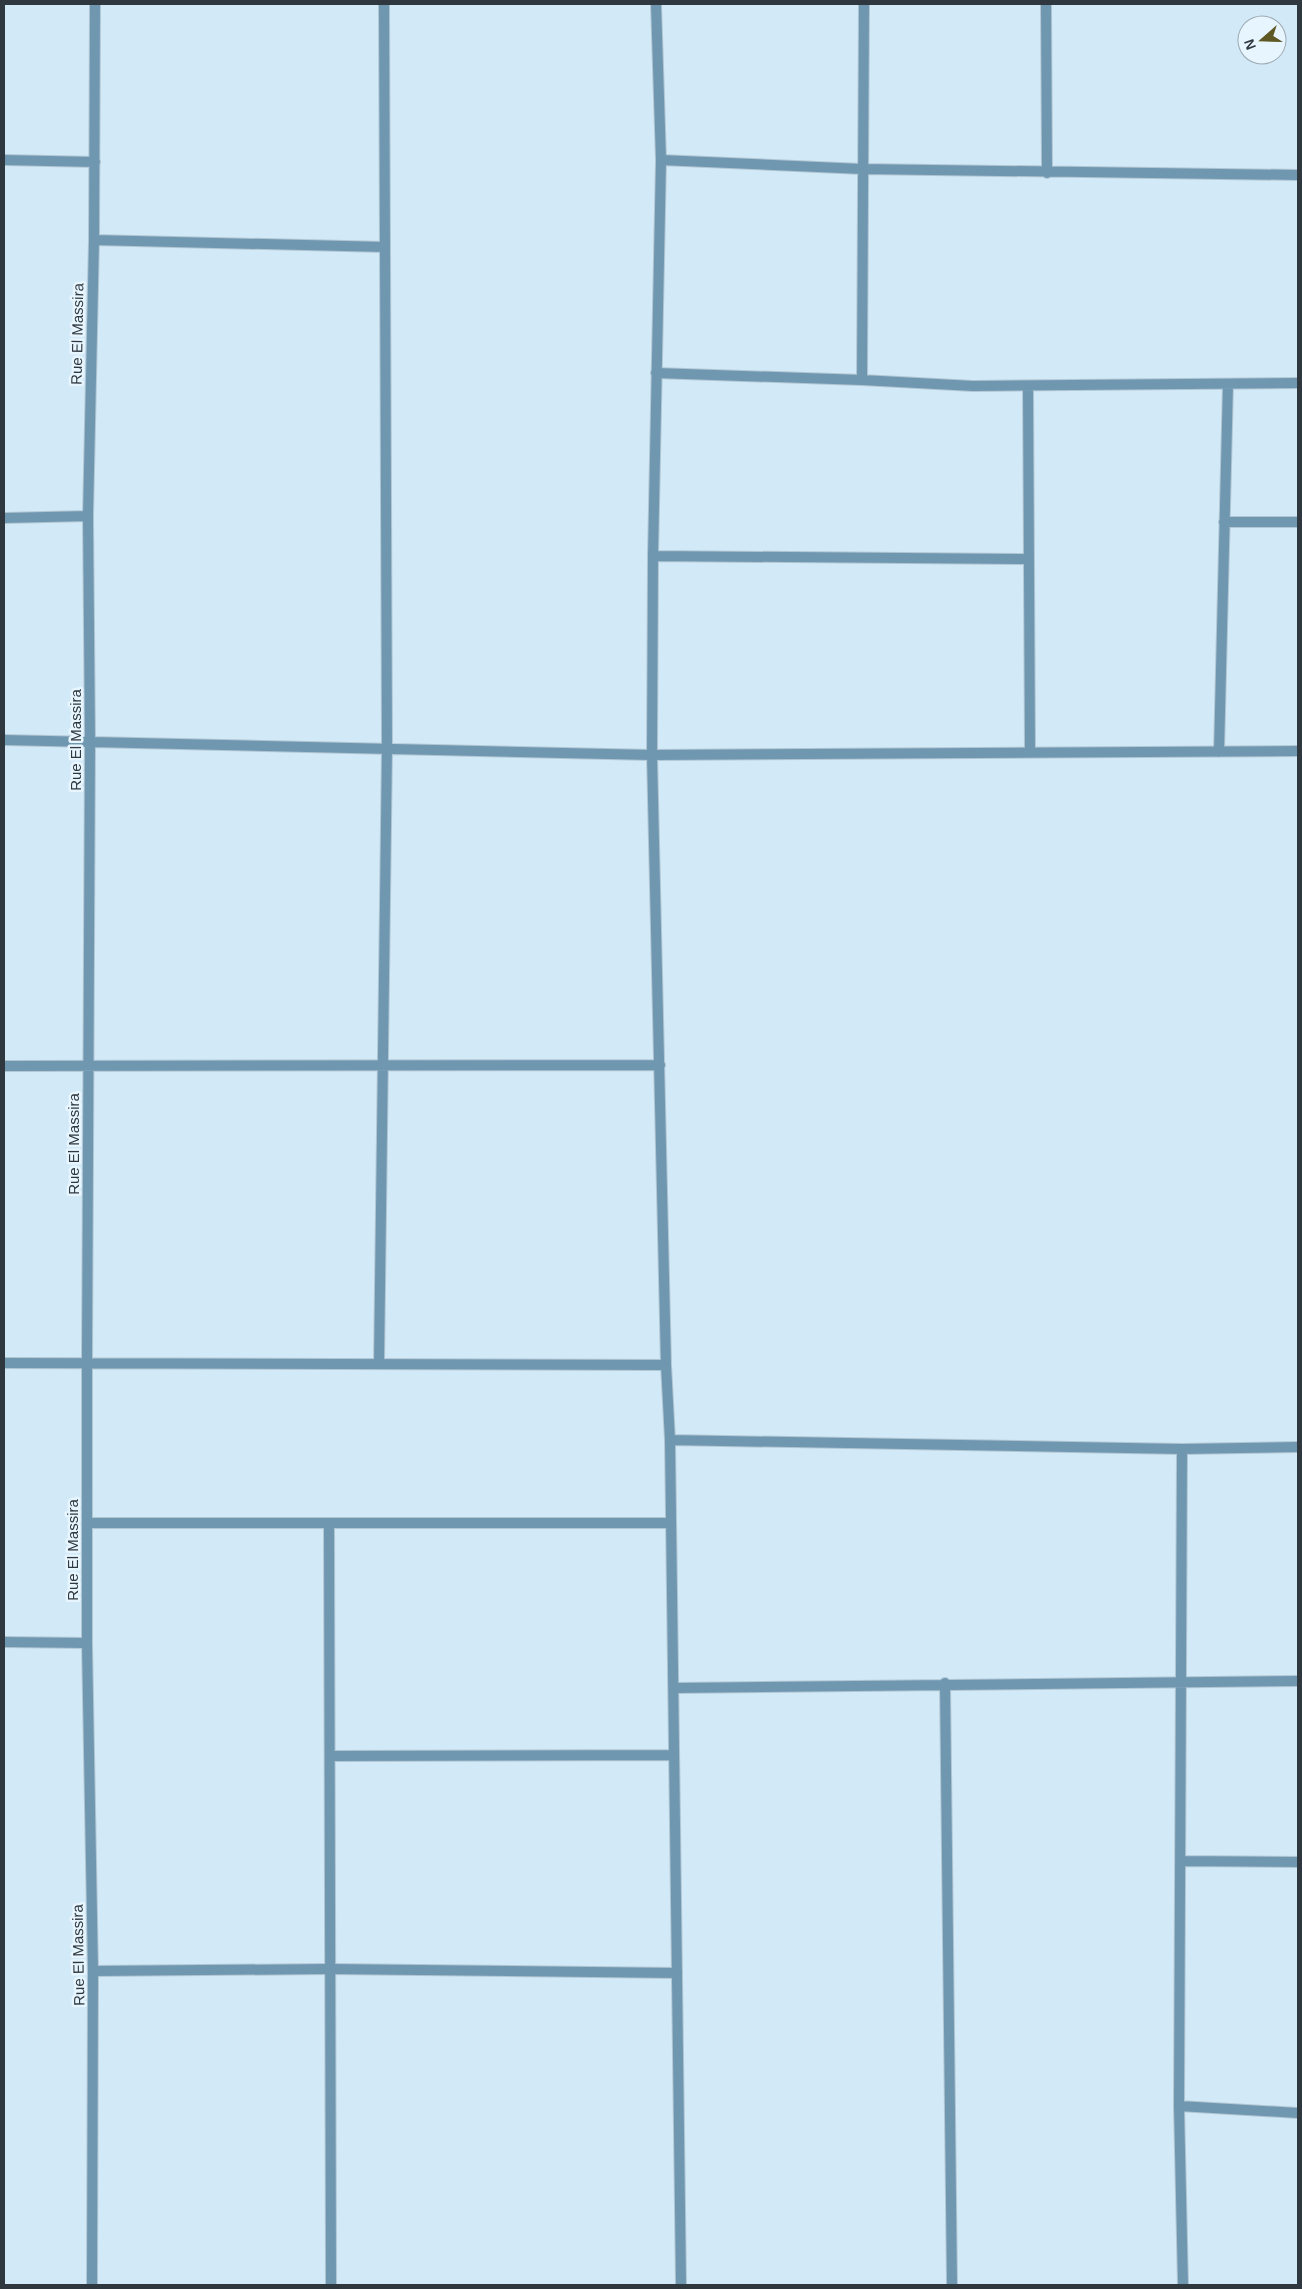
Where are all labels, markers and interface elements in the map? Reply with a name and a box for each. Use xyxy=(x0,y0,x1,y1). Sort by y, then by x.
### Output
north arrow xyxy=(1237,15,1287,65)
text: N xyxy=(1241,37,1259,52)
street label: Rue El Massira xyxy=(68,282,86,385)
street label: Rue El Massira xyxy=(67,688,84,791)
street label: Rue El Massira xyxy=(65,1092,82,1195)
street label: Rue El Massira xyxy=(64,1498,81,1601)
street label: Rue El Massira xyxy=(69,1903,87,2006)

